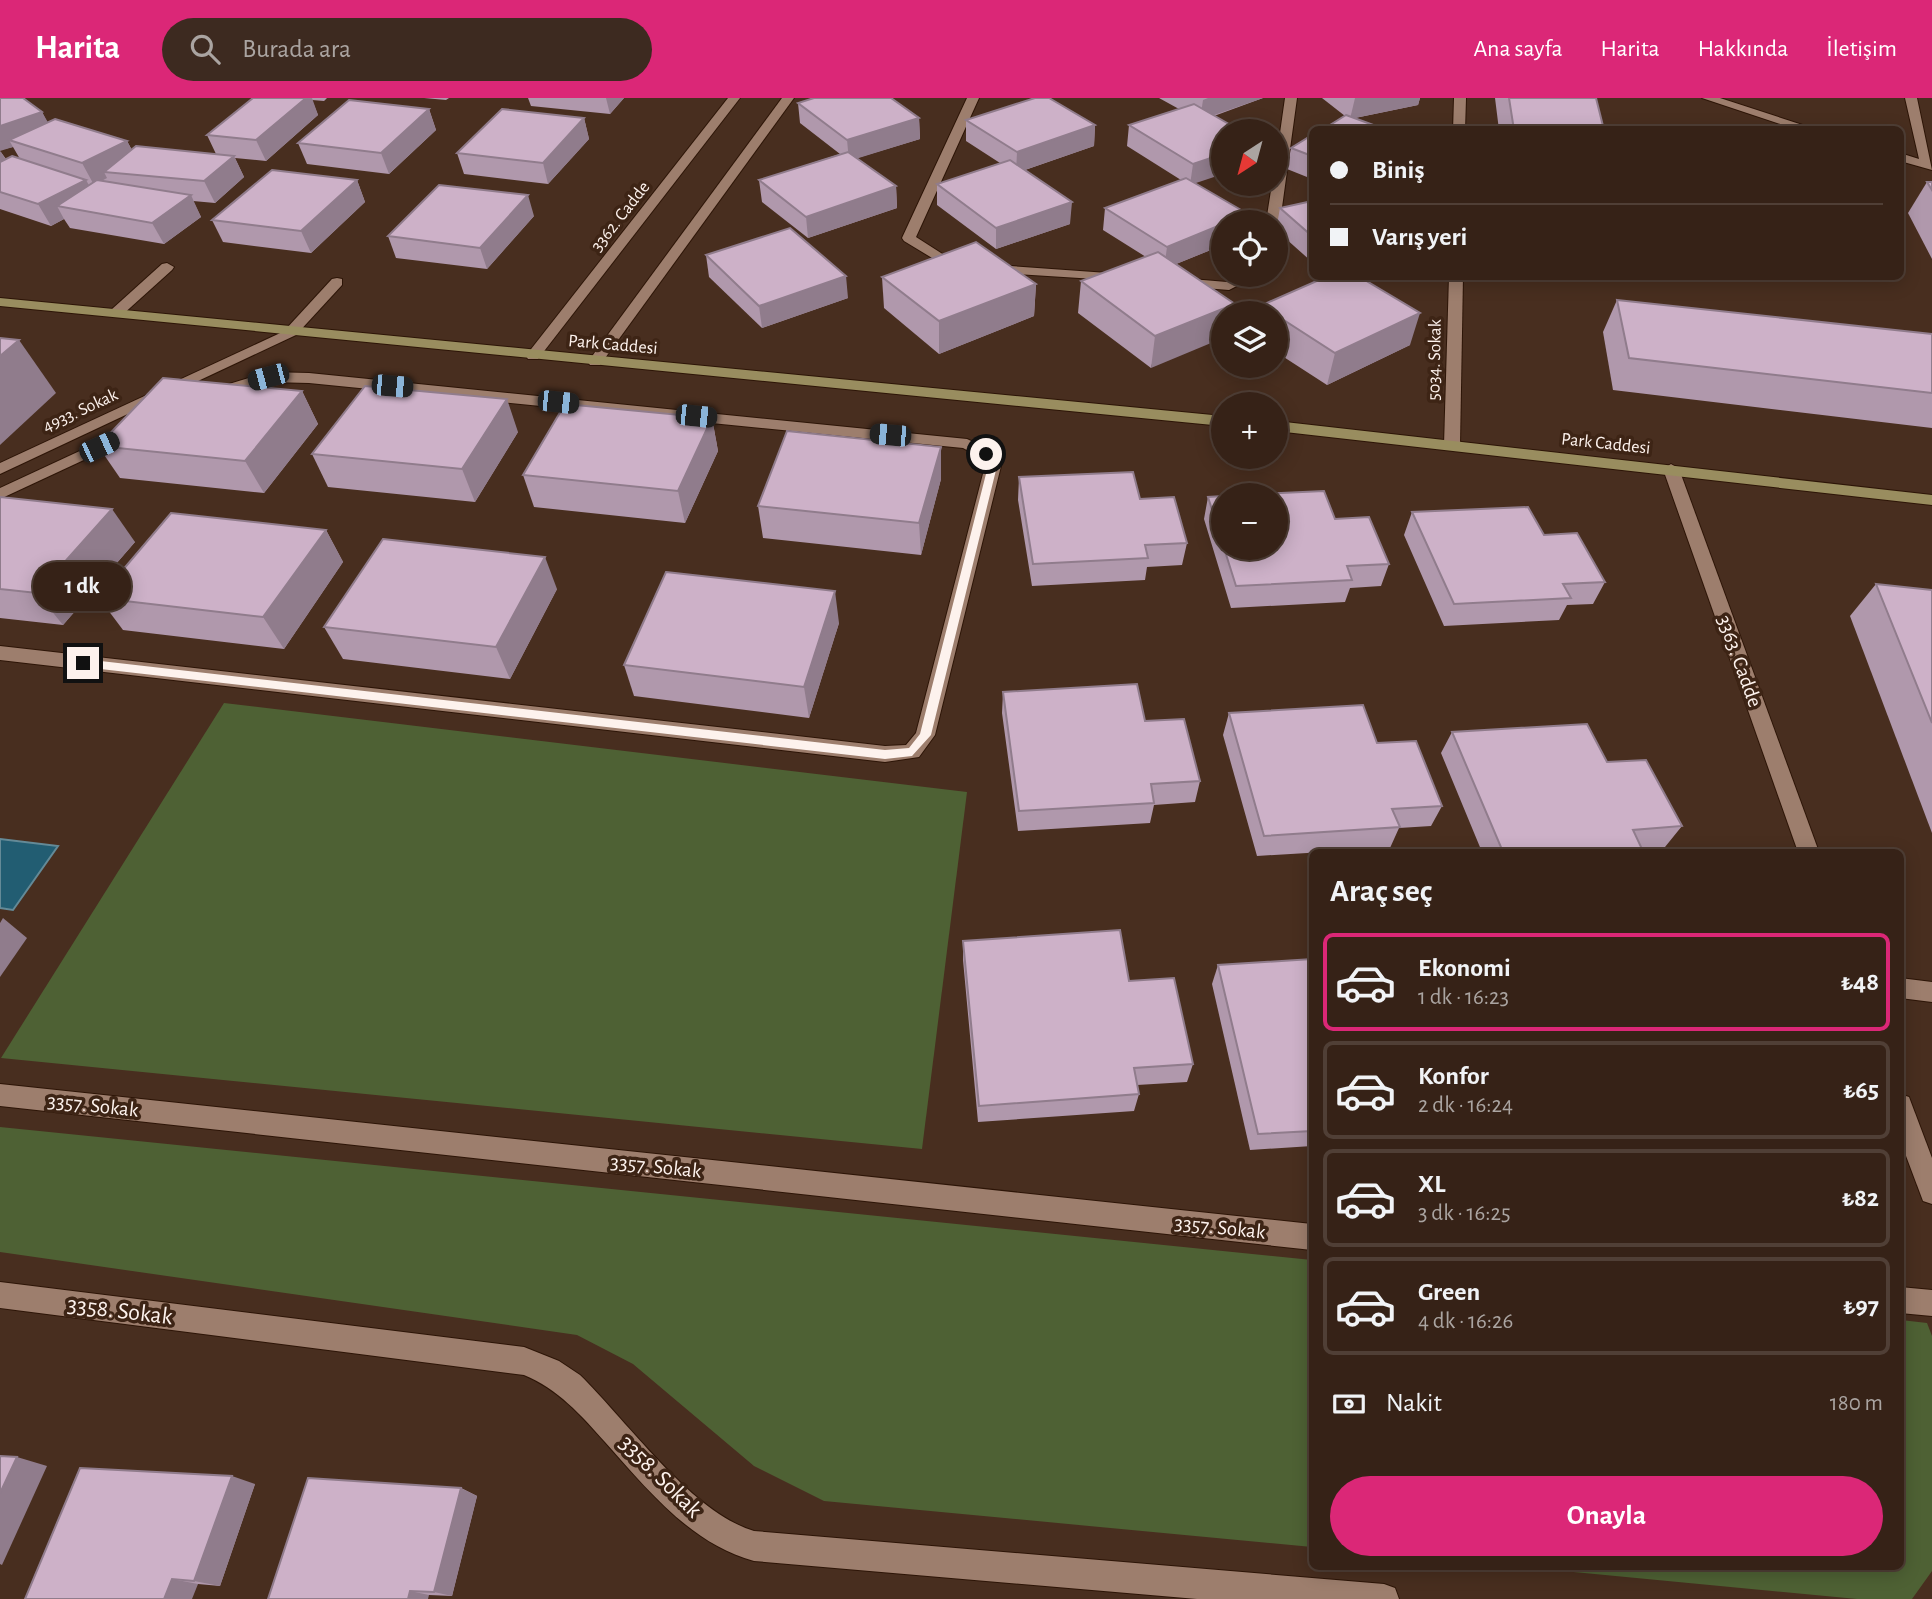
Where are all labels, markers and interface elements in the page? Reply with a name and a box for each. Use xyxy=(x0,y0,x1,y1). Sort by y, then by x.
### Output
search box xyxy=(162,18,652,81)
icon: search xyxy=(186,30,224,68)
text: Harita xyxy=(35,32,120,65)
text: Burada ara xyxy=(242,36,351,62)
text: Ana sayfa xyxy=(1473,37,1563,61)
text: Harita xyxy=(1601,37,1660,61)
text: Hakkında xyxy=(1698,37,1788,61)
text: İletişim xyxy=(1826,37,1897,61)
north arrow xyxy=(1211,119,1288,196)
map controls xyxy=(1211,119,1288,560)
text: Biniş xyxy=(1372,157,1424,183)
street label: 3362. Cadde xyxy=(588,178,653,255)
button: locate xyxy=(1211,210,1288,287)
text: Varış yeri xyxy=(1372,224,1467,250)
button: layers xyxy=(1211,301,1288,378)
street label: 5034. Sokak xyxy=(1425,318,1445,401)
street label: Park Caddesi xyxy=(567,332,658,358)
car xyxy=(245,361,292,393)
car xyxy=(371,374,414,398)
street label: 4933. Sokak xyxy=(40,385,121,436)
car xyxy=(537,389,580,415)
button: + xyxy=(1211,392,1288,469)
car xyxy=(675,403,718,429)
car xyxy=(869,423,912,447)
car xyxy=(76,429,123,465)
street label: Park Caddesi xyxy=(1560,430,1651,458)
route start xyxy=(970,438,1002,470)
button: − xyxy=(1211,483,1288,560)
callout: 1 dk xyxy=(34,561,132,610)
text: 1 dk xyxy=(64,575,100,598)
street label: 3363. Cadde xyxy=(1713,612,1766,710)
route end xyxy=(67,647,99,679)
text: Araç seç xyxy=(1330,875,1432,907)
icon: car xyxy=(1334,951,1397,1014)
text: Ekonomi xyxy=(1418,955,1511,981)
text: ₺48 xyxy=(1841,969,1879,995)
text: 1 dk · 16:23 xyxy=(1418,986,1509,1009)
icon: car xyxy=(1334,1059,1397,1122)
text: Konfor xyxy=(1418,1063,1489,1089)
text: ₺65 xyxy=(1843,1077,1879,1103)
street label: 3357. Sokak xyxy=(46,1090,140,1121)
text: 2 dk · 16:24 xyxy=(1418,1094,1513,1117)
street label: 3357. Sokak xyxy=(609,1151,703,1182)
icon: car xyxy=(1334,1167,1397,1230)
text: XL xyxy=(1418,1171,1445,1197)
text: ₺82 xyxy=(1842,1185,1879,1211)
text: 3 dk · 16:25 xyxy=(1418,1202,1511,1225)
street label: 3357. Sokak xyxy=(1173,1212,1267,1243)
icon: car xyxy=(1334,1275,1397,1338)
text: Green xyxy=(1418,1279,1480,1305)
street label: 3358. Sokak xyxy=(66,1293,174,1329)
text: ₺97 xyxy=(1843,1293,1879,1319)
text: 4 dk · 16:26 xyxy=(1418,1310,1513,1333)
icon: cash xyxy=(1330,1385,1368,1423)
text: Nakit xyxy=(1386,1390,1442,1416)
text: 180 m xyxy=(1830,1392,1883,1415)
street label: 3358. Sokak xyxy=(614,1431,706,1523)
button: Onayla xyxy=(1330,1476,1883,1556)

